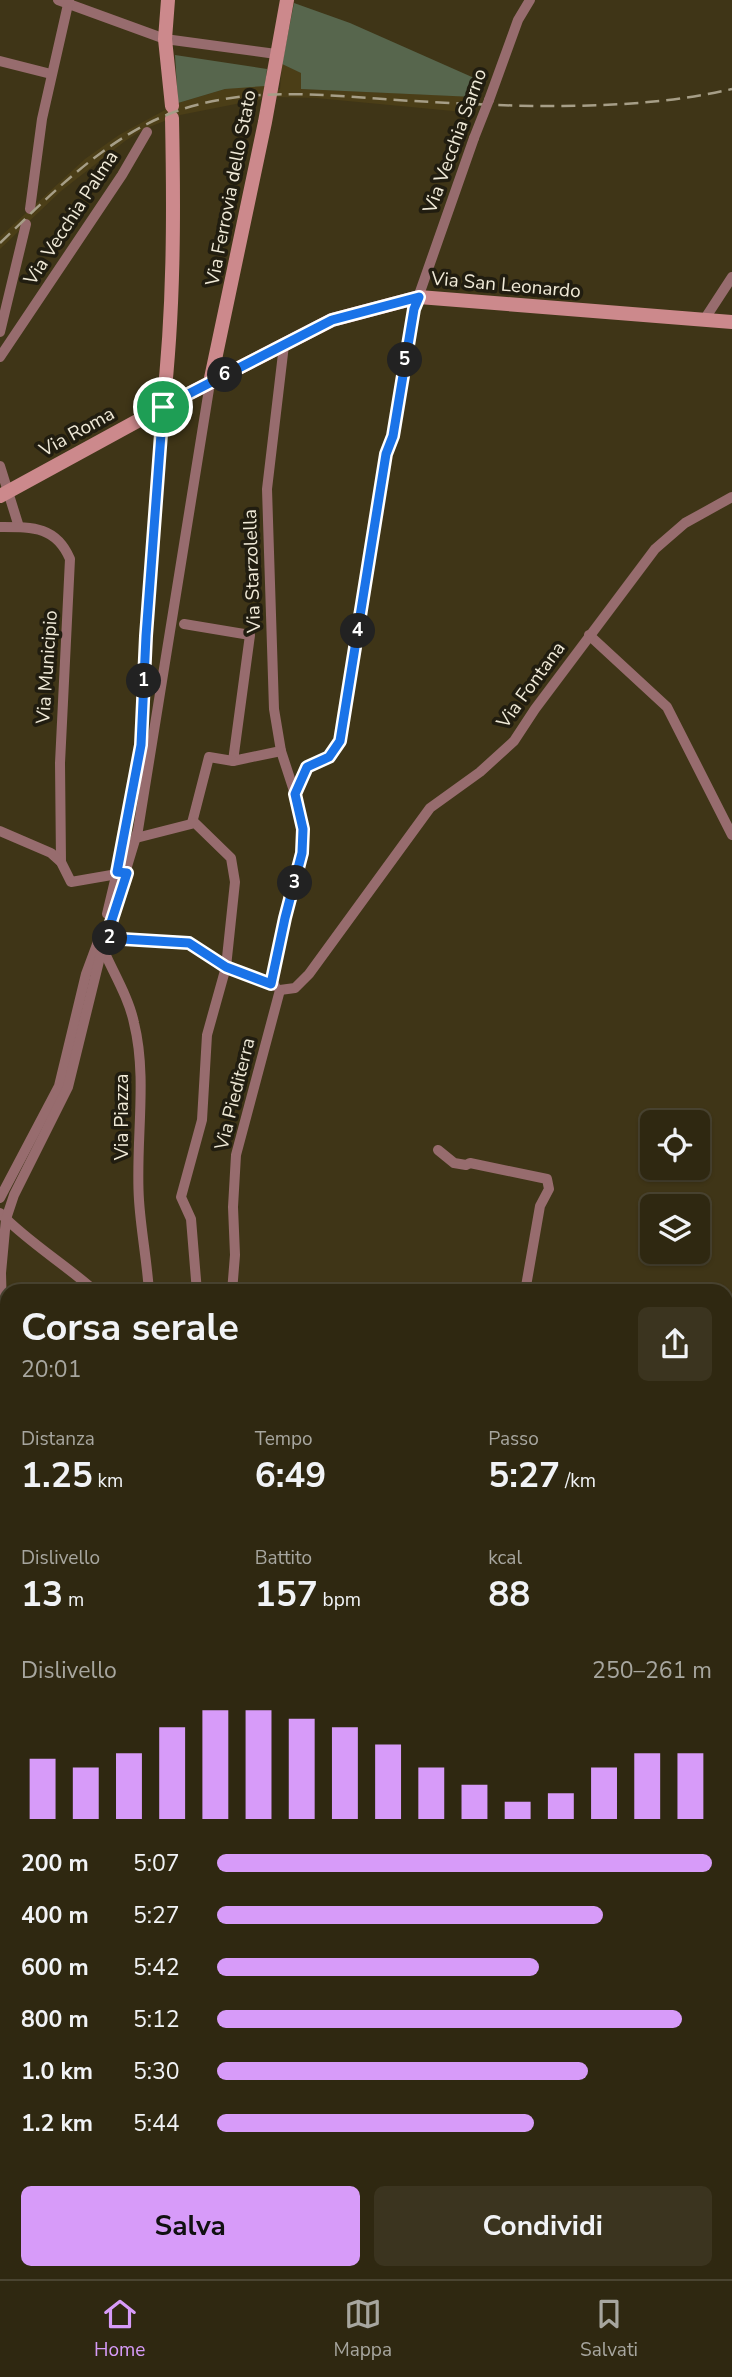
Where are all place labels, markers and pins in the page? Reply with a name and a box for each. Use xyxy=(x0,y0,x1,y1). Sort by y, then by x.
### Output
pin: 5 xyxy=(388,342,422,378)
pin: 6 xyxy=(208,358,243,392)
pin xyxy=(133,377,193,437)
pin: 4 xyxy=(340,614,376,648)
pin: 1 xyxy=(127,664,162,698)
pin: 3 xyxy=(278,866,312,900)
pin: 2 xyxy=(92,920,128,956)

